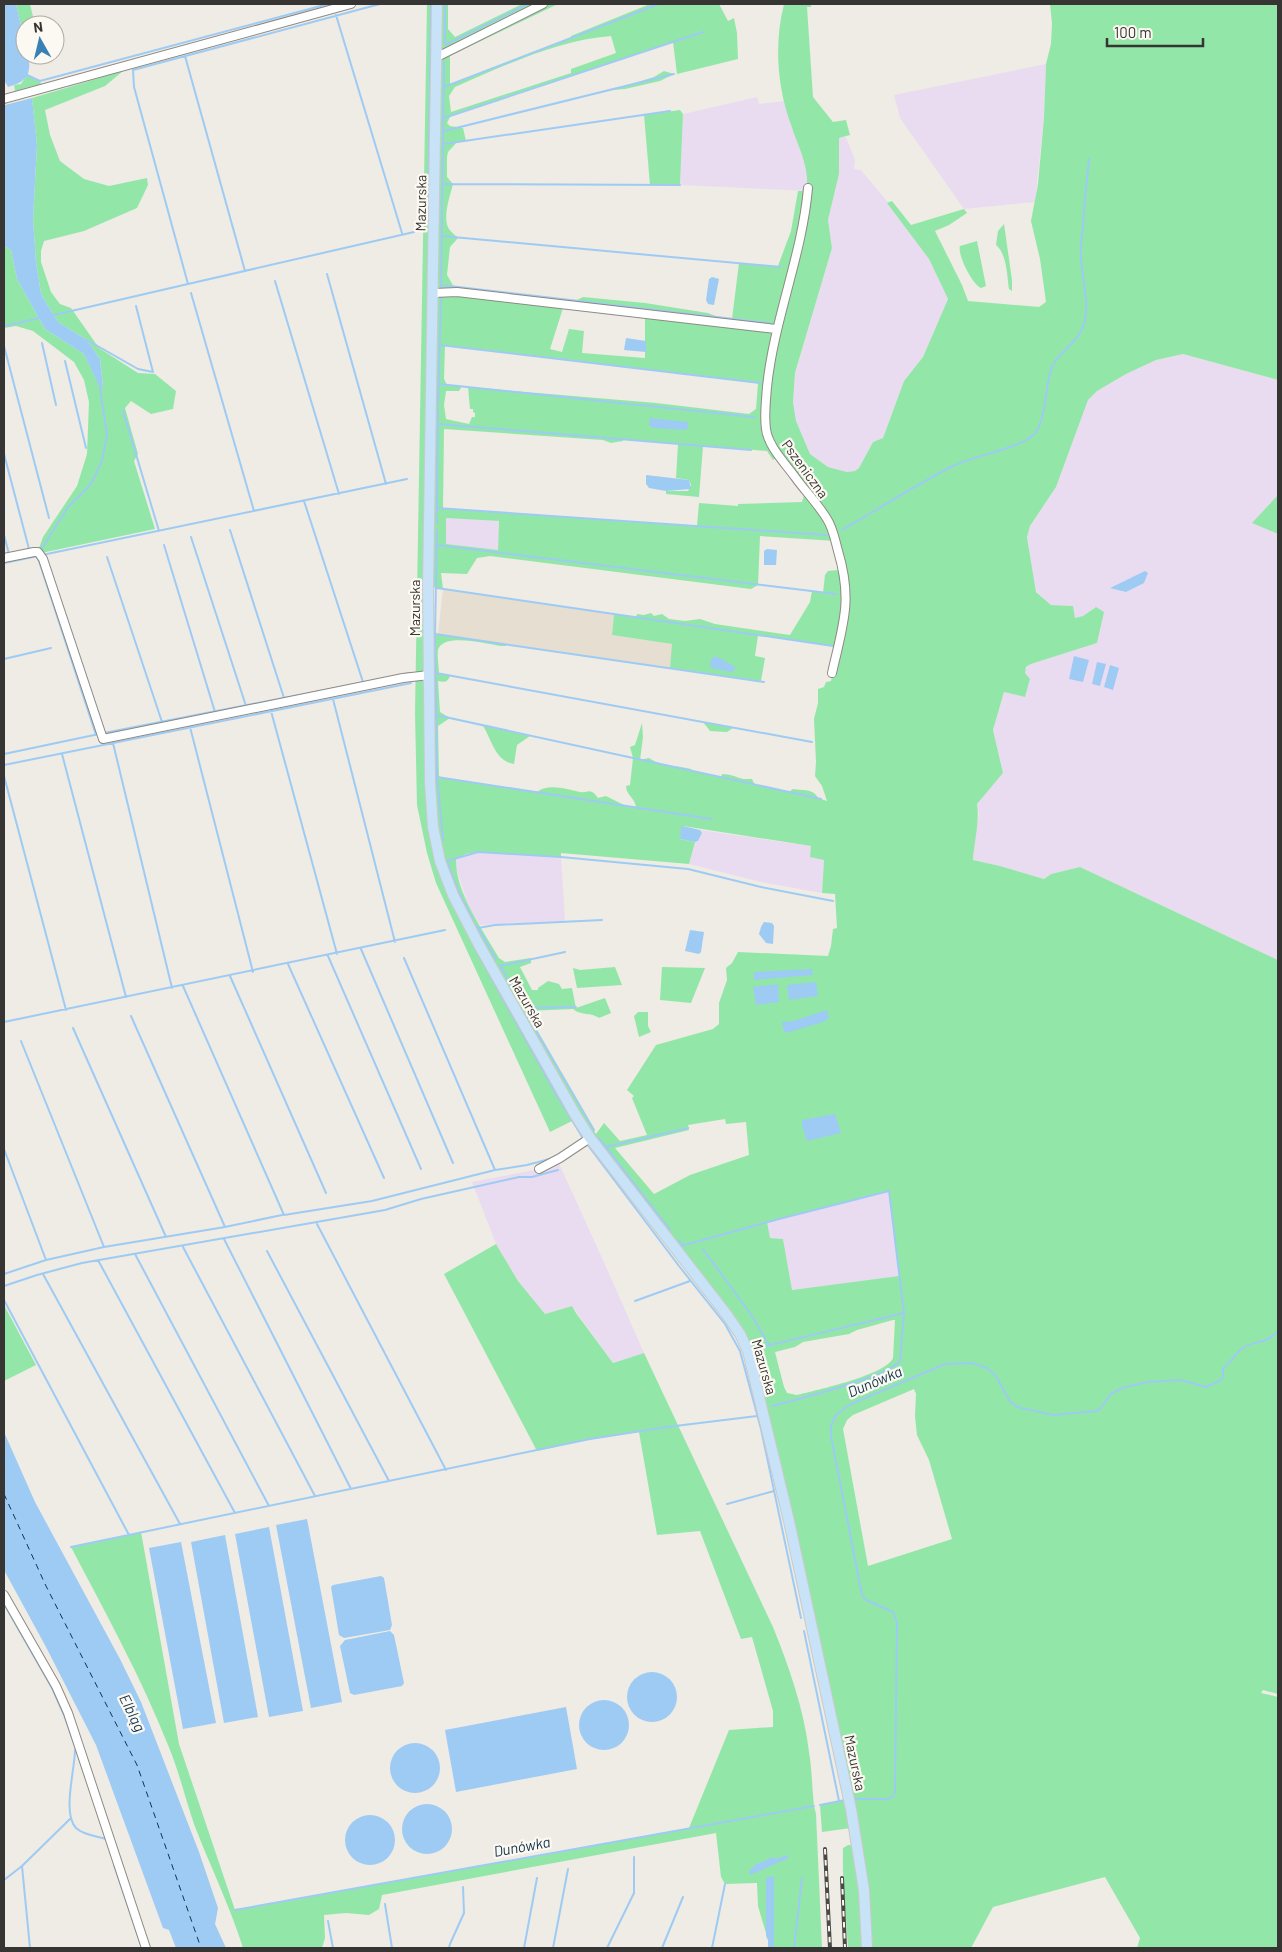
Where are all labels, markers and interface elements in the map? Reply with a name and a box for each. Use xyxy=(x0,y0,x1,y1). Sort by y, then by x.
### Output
north arrow xyxy=(15,15,65,65)
scale bar xyxy=(1107,15,1203,47)
text: N xyxy=(32,18,44,36)
text: 100 m xyxy=(1114,23,1152,41)
street label: Mazurska xyxy=(412,174,429,232)
street label: Pszeniczna xyxy=(779,436,832,501)
street label: Mazurska xyxy=(406,580,423,636)
street label: Mazurska xyxy=(506,973,549,1031)
street label: Mazurska xyxy=(748,1337,780,1396)
water label: Dunówka xyxy=(845,1362,905,1401)
water label: Elbląg xyxy=(116,1691,150,1734)
street label: Mazurska xyxy=(841,1733,870,1792)
water label: Dunówka xyxy=(492,1832,552,1860)

